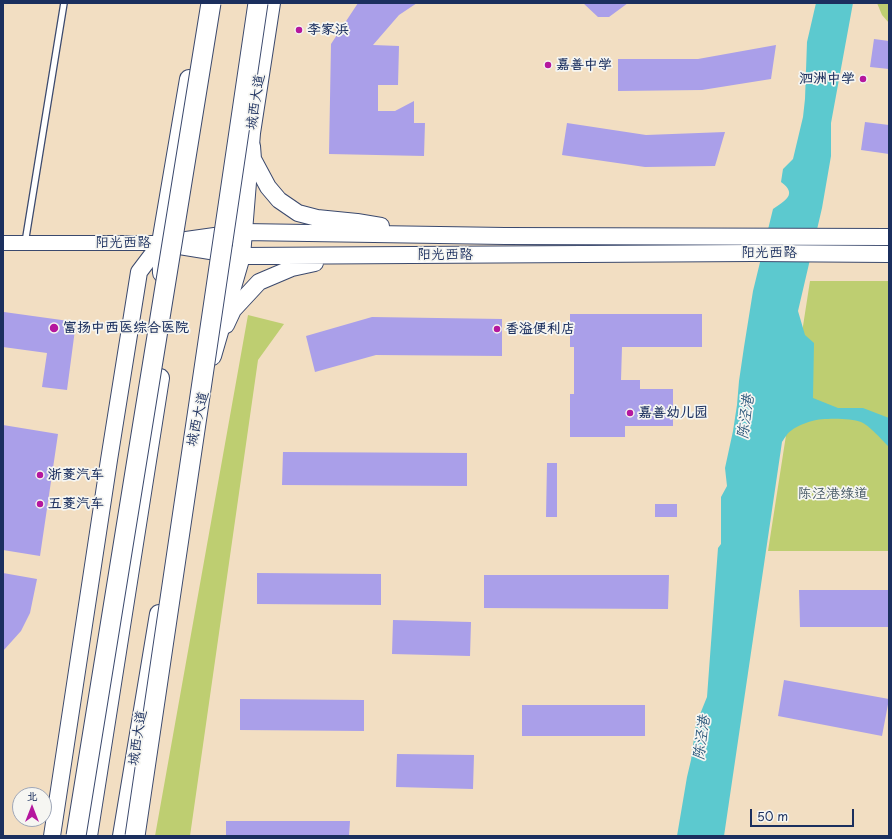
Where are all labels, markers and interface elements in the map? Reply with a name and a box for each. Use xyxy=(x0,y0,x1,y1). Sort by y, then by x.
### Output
place label: 李家浜 xyxy=(307,22,349,38)
marker: 李家浜 xyxy=(294,25,304,35)
place label: 嘉善中学 xyxy=(556,57,612,73)
marker: 嘉善中学 xyxy=(543,60,553,70)
place label: 泗洲中学 xyxy=(799,71,855,87)
street label: 城西大道 xyxy=(243,73,269,131)
marker: 泗洲中学 xyxy=(858,74,868,84)
street label: 阳光西路 xyxy=(95,235,151,251)
street label: 阳光西路 xyxy=(741,245,797,261)
street label: 阳光西路 xyxy=(417,247,473,263)
place label: 富扬中西医综合医院 xyxy=(63,320,189,336)
place label: 香溢便利店 xyxy=(505,321,575,337)
marker: 富扬中西医综合医院 xyxy=(48,322,60,334)
marker: 香溢便利店 xyxy=(492,324,502,334)
street label: 城西大道 xyxy=(184,390,212,448)
water label: 陈泾港 xyxy=(734,393,758,441)
place label: 嘉善幼儿园 xyxy=(638,405,708,421)
marker: 嘉善幼儿园 xyxy=(625,408,635,418)
place label: 浙菱汽车 xyxy=(48,467,104,483)
marker: 浙菱汽车 xyxy=(35,470,45,480)
park label: 陈泾港绿道 xyxy=(798,486,868,502)
place label: 五菱汽车 xyxy=(48,496,104,512)
marker: 五菱汽车 xyxy=(35,499,45,509)
street label: 城西大道 xyxy=(125,709,151,767)
water label: 陈泾港 xyxy=(690,714,714,762)
north arrow xyxy=(12,787,52,827)
text: 北 xyxy=(27,787,38,804)
scale bar xyxy=(752,801,856,827)
text: 50 m xyxy=(757,807,788,825)

